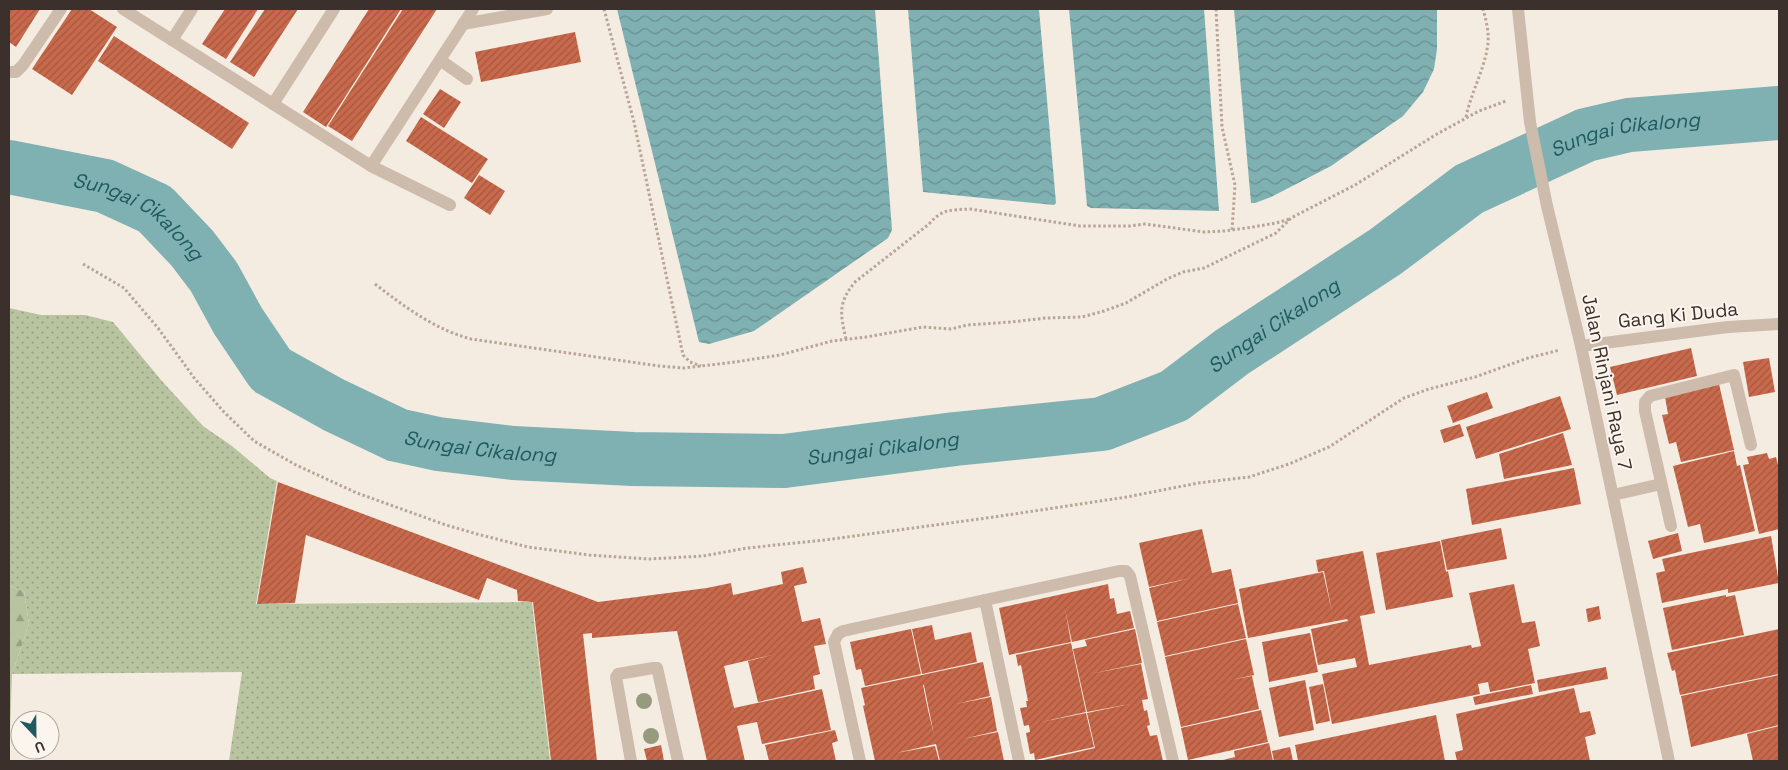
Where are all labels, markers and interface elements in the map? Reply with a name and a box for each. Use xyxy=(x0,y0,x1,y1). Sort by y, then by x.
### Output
water label: Sungai Cikalong xyxy=(1546,106,1702,163)
water label: Sungai Cikalong xyxy=(71,167,210,266)
water label: Sungai Cikalong xyxy=(1202,272,1345,379)
street label: Jalan Rinjani Raya 7 xyxy=(1576,291,1638,473)
street label: Gang Ki Duda xyxy=(1617,296,1739,334)
water label: Sungai Cikalong xyxy=(401,424,558,468)
water label: Sungai Cikalong xyxy=(805,426,961,471)
north arrow xyxy=(10,710,60,760)
text: U xyxy=(32,737,48,757)

